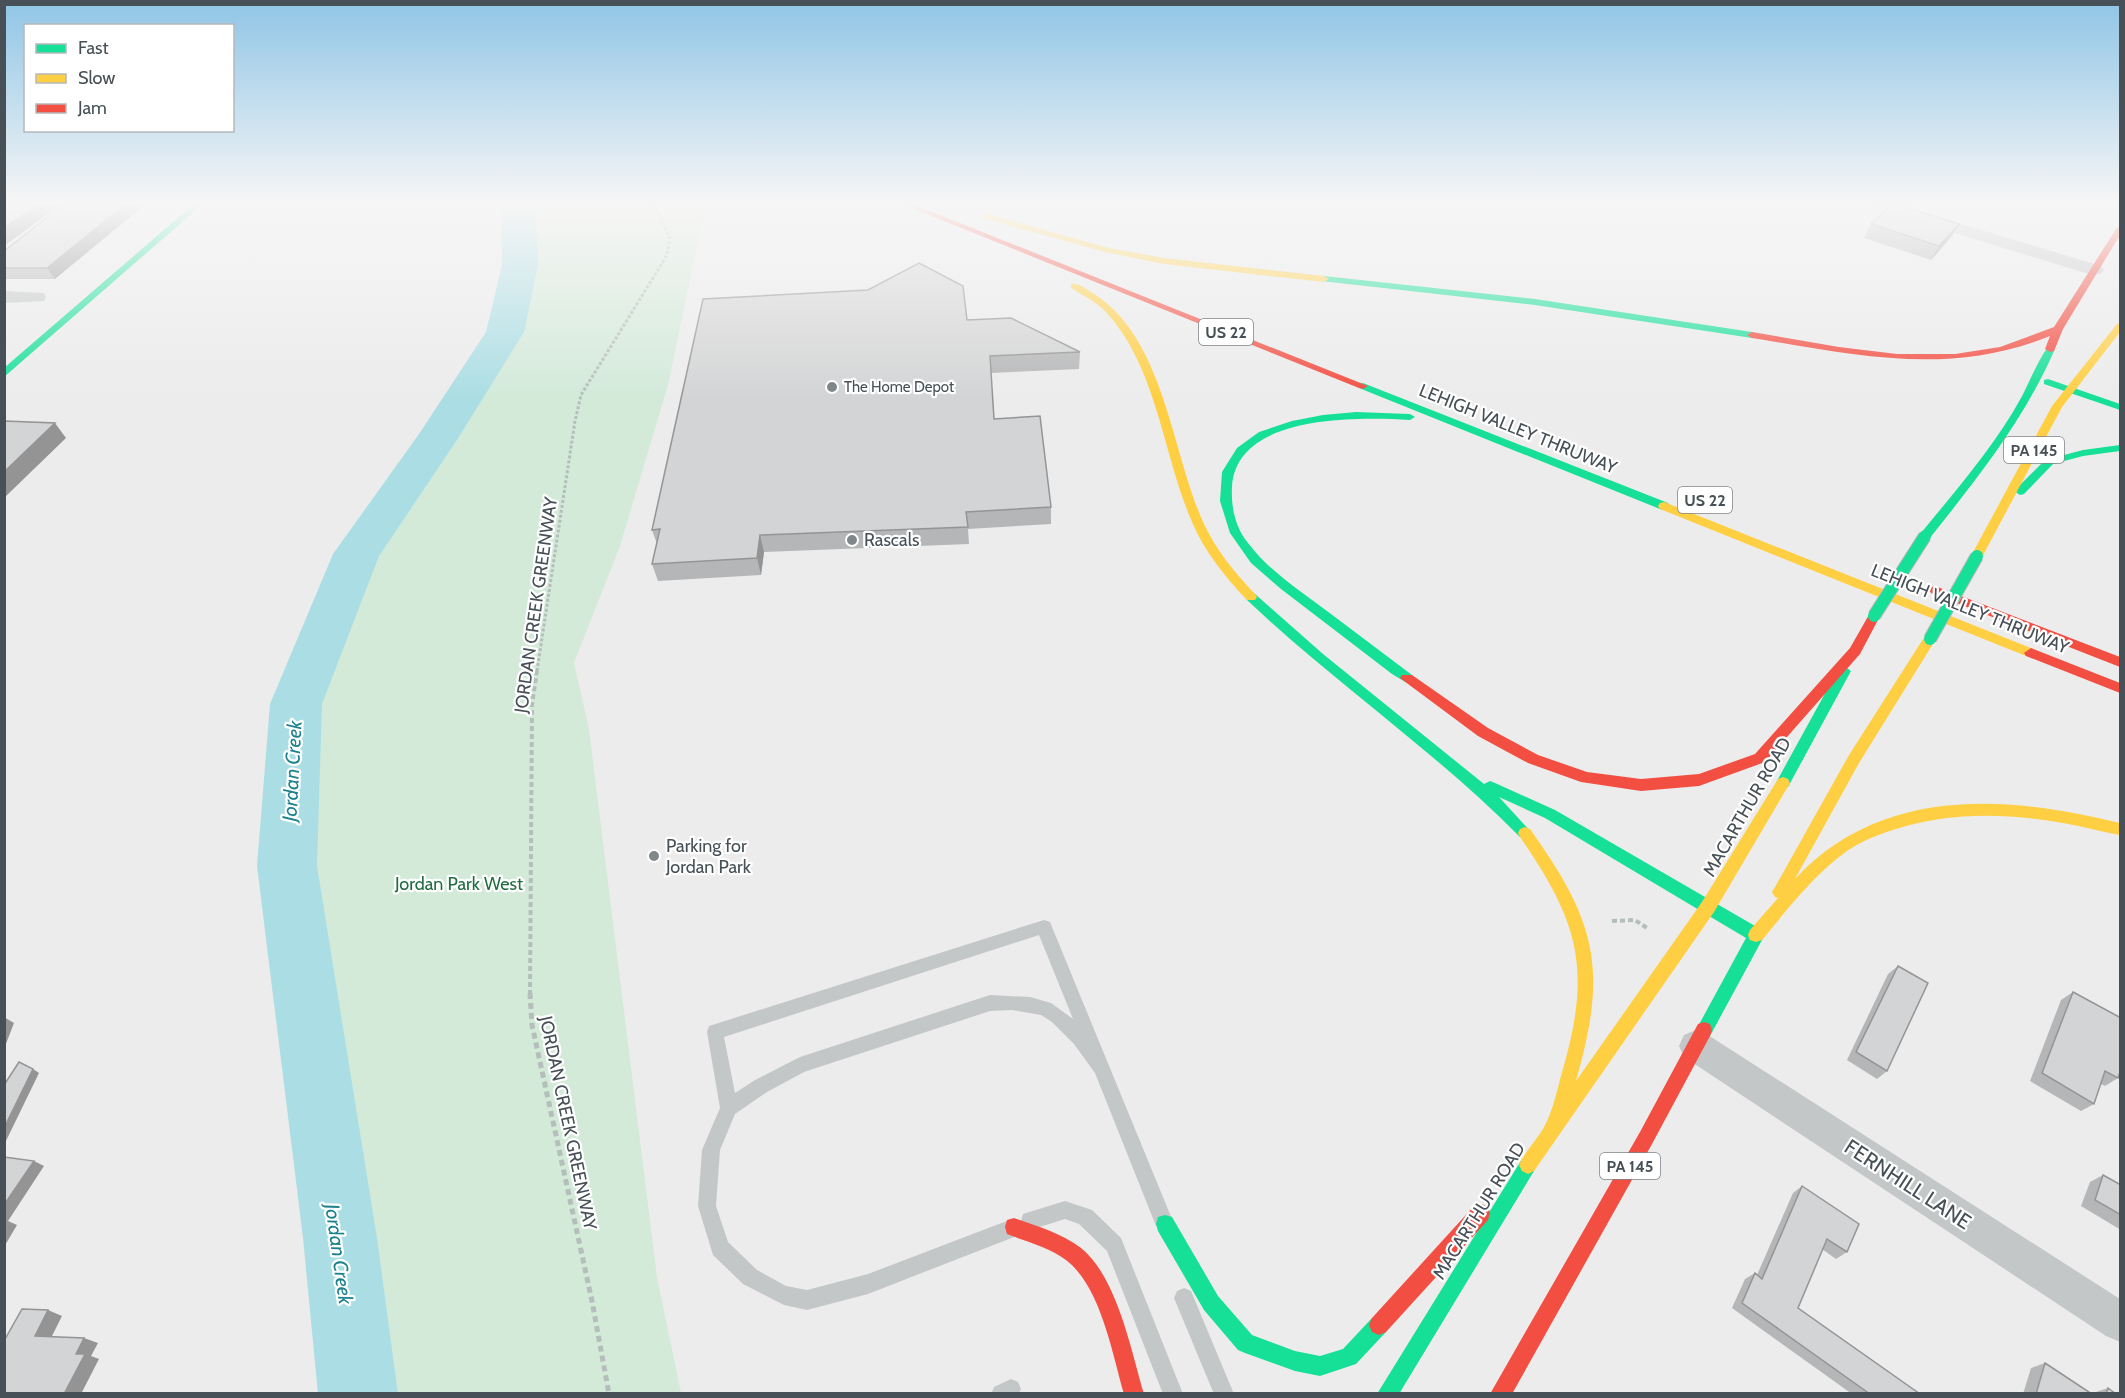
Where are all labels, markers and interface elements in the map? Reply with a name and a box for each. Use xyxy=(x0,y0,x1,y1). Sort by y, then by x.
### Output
legend xyxy=(24,24,234,132)
text: Fast xyxy=(78,37,109,59)
text: Slow xyxy=(78,67,115,89)
text: Jam xyxy=(77,97,107,119)
road number: US 22 xyxy=(1199,319,1253,345)
place label: The Home Depot xyxy=(844,378,954,396)
street label: LEHIGH VALLEY THRUWAY xyxy=(1416,379,1621,479)
marker: The Home Depot xyxy=(825,380,839,394)
road number: PA 145 xyxy=(2004,437,2064,463)
road number: US 22 xyxy=(1678,487,1732,513)
street label: JORDAN CREEK GREENWAY xyxy=(510,495,562,716)
place label: Rascals xyxy=(864,529,919,551)
marker: Rascals xyxy=(845,533,859,547)
street label: LEHIGH VALLEY THRUWAY xyxy=(1868,559,2073,659)
water label: Jordan Creek xyxy=(277,718,307,824)
street label: MACARTHUR ROAD xyxy=(1698,733,1796,881)
place label: Parking for Jordan Park xyxy=(665,835,752,878)
marker: Parking for Jordan Park xyxy=(647,849,661,863)
park label: Jordan Park West xyxy=(394,873,523,895)
street label: JORDAN CREEK GREENWAY xyxy=(534,1013,602,1233)
street label: FERNHILL LANE xyxy=(1840,1134,1976,1234)
street label: MACARTHUR ROAD xyxy=(1428,1138,1530,1284)
road number: PA 145 xyxy=(1600,1153,1660,1179)
water label: Jordan Creek xyxy=(320,1200,358,1307)

